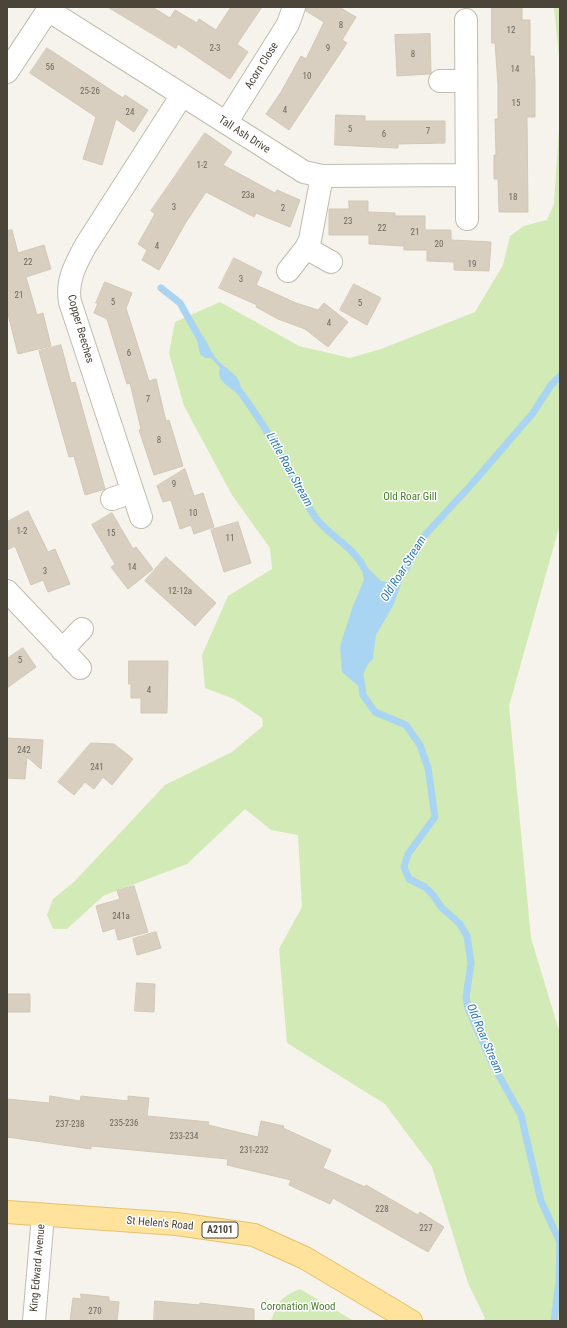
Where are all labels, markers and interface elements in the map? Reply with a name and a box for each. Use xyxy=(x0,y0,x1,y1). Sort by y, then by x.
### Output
house number: 8 xyxy=(339,21,343,31)
house number: 12 xyxy=(507,26,515,36)
street label: Acorn Close xyxy=(242,40,282,92)
house number: 2-3 xyxy=(209,44,221,54)
house number: 9 xyxy=(326,44,330,54)
house number: 8 xyxy=(411,50,415,60)
house number: 56 xyxy=(46,63,54,73)
house number: 14 xyxy=(511,65,519,75)
house number: 10 xyxy=(303,72,311,82)
house number: 25-26 xyxy=(80,87,100,97)
house number: 15 xyxy=(512,99,520,109)
house number: 4 xyxy=(283,106,287,116)
house number: 24 xyxy=(126,108,134,118)
street label: Tall Ash Drive xyxy=(216,113,272,157)
house number: 5 xyxy=(348,125,352,135)
house number: 7 xyxy=(426,127,430,137)
house number: 6 xyxy=(382,130,386,140)
house number: 1-2 xyxy=(196,161,208,171)
house number: 23a xyxy=(241,191,255,201)
house number: 18 xyxy=(509,193,517,203)
house number: 3 xyxy=(172,203,176,213)
house number: 2 xyxy=(281,204,285,214)
house number: 23 xyxy=(344,217,352,227)
house number: 22 xyxy=(378,224,386,234)
house number: 21 xyxy=(411,228,419,238)
house number: 20 xyxy=(435,240,443,250)
house number: 4 xyxy=(155,242,159,252)
house number: 22 xyxy=(24,258,32,268)
house number: 19 xyxy=(468,260,476,270)
house number: 3 xyxy=(239,275,243,285)
house number: 21 xyxy=(15,291,23,301)
street label: Copper Beeches xyxy=(64,293,96,365)
house number: 5 xyxy=(111,298,115,308)
house number: 5 xyxy=(358,299,362,309)
house number: 4 xyxy=(327,319,331,329)
house number: 6 xyxy=(127,349,131,359)
house number: 7 xyxy=(146,395,150,405)
water label: Little Roar Stream xyxy=(263,430,315,510)
house number: 8 xyxy=(157,436,161,446)
house number: 9 xyxy=(172,480,176,490)
park label: Old Roar Gill xyxy=(383,490,437,504)
house number: 10 xyxy=(189,509,197,519)
house number: 1-2 xyxy=(16,527,28,537)
house number: 15 xyxy=(107,529,115,539)
water label: Old Roar Stream xyxy=(378,533,430,605)
house number: 11 xyxy=(226,534,234,544)
house number: 14 xyxy=(128,563,136,573)
house number: 3 xyxy=(43,567,47,577)
house number: 12-12a xyxy=(168,587,192,597)
house number: 5 xyxy=(18,656,22,666)
house number: 4 xyxy=(147,686,151,696)
house number: 242 xyxy=(17,746,31,756)
house number: 241 xyxy=(90,763,104,773)
house number: 241a xyxy=(112,912,130,922)
water label: Old Roar Stream xyxy=(463,1002,505,1076)
house number: 235-236 xyxy=(110,1119,138,1129)
house number: 237-238 xyxy=(56,1120,84,1130)
house number: 233-234 xyxy=(170,1132,198,1142)
house number: 231-232 xyxy=(240,1146,268,1156)
house number: 228 xyxy=(375,1205,389,1215)
street label: St Helen's Road xyxy=(126,1215,194,1233)
road number: A2101 xyxy=(202,1222,238,1238)
street label: King Edward Avenue xyxy=(28,1224,48,1312)
house number: 227 xyxy=(419,1224,433,1234)
park label: Coronation Wood xyxy=(261,1300,335,1314)
house number: 270 xyxy=(88,1307,102,1317)

